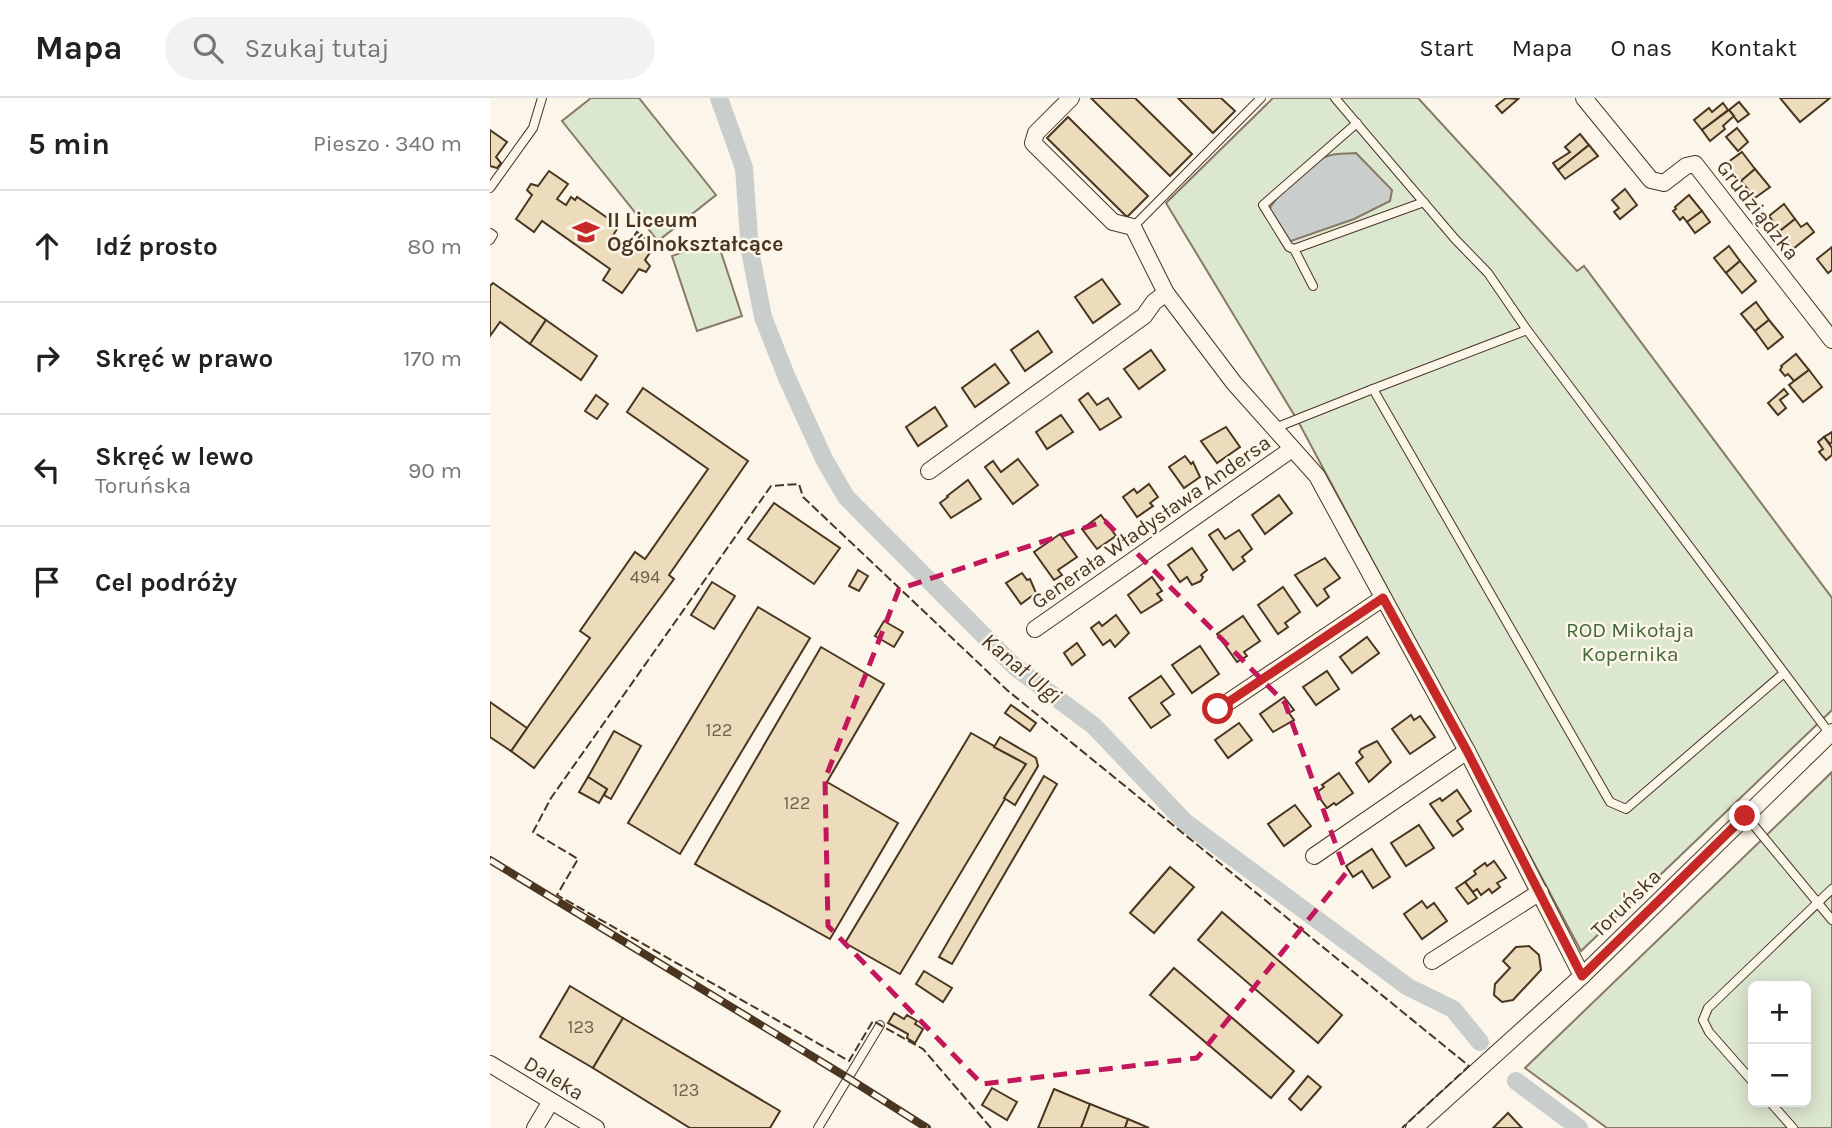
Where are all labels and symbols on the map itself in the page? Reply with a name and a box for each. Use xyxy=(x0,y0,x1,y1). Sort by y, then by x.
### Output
street label: Grudziądzka xyxy=(1712,155,1804,265)
place label: II Liceum Ogólnokształcące xyxy=(607,208,783,256)
school or university icon: II Liceum Ogólnokształcące xyxy=(571,217,601,247)
street label: Generała Władysława Andersa xyxy=(1027,430,1275,614)
house number: 494 xyxy=(630,566,660,588)
park label: ROD Mikołaja Kopernika xyxy=(1566,618,1694,666)
water label: Kanał Ulgi xyxy=(976,627,1067,710)
route start xyxy=(1202,693,1233,724)
house number: 122 xyxy=(706,719,732,741)
house number: 122 xyxy=(784,792,810,814)
route end xyxy=(1729,800,1760,831)
street label: Toruńska xyxy=(1586,864,1666,942)
house number: 123 xyxy=(567,1016,595,1038)
street label: Daleka xyxy=(520,1051,588,1105)
house number: 123 xyxy=(672,1079,700,1101)

